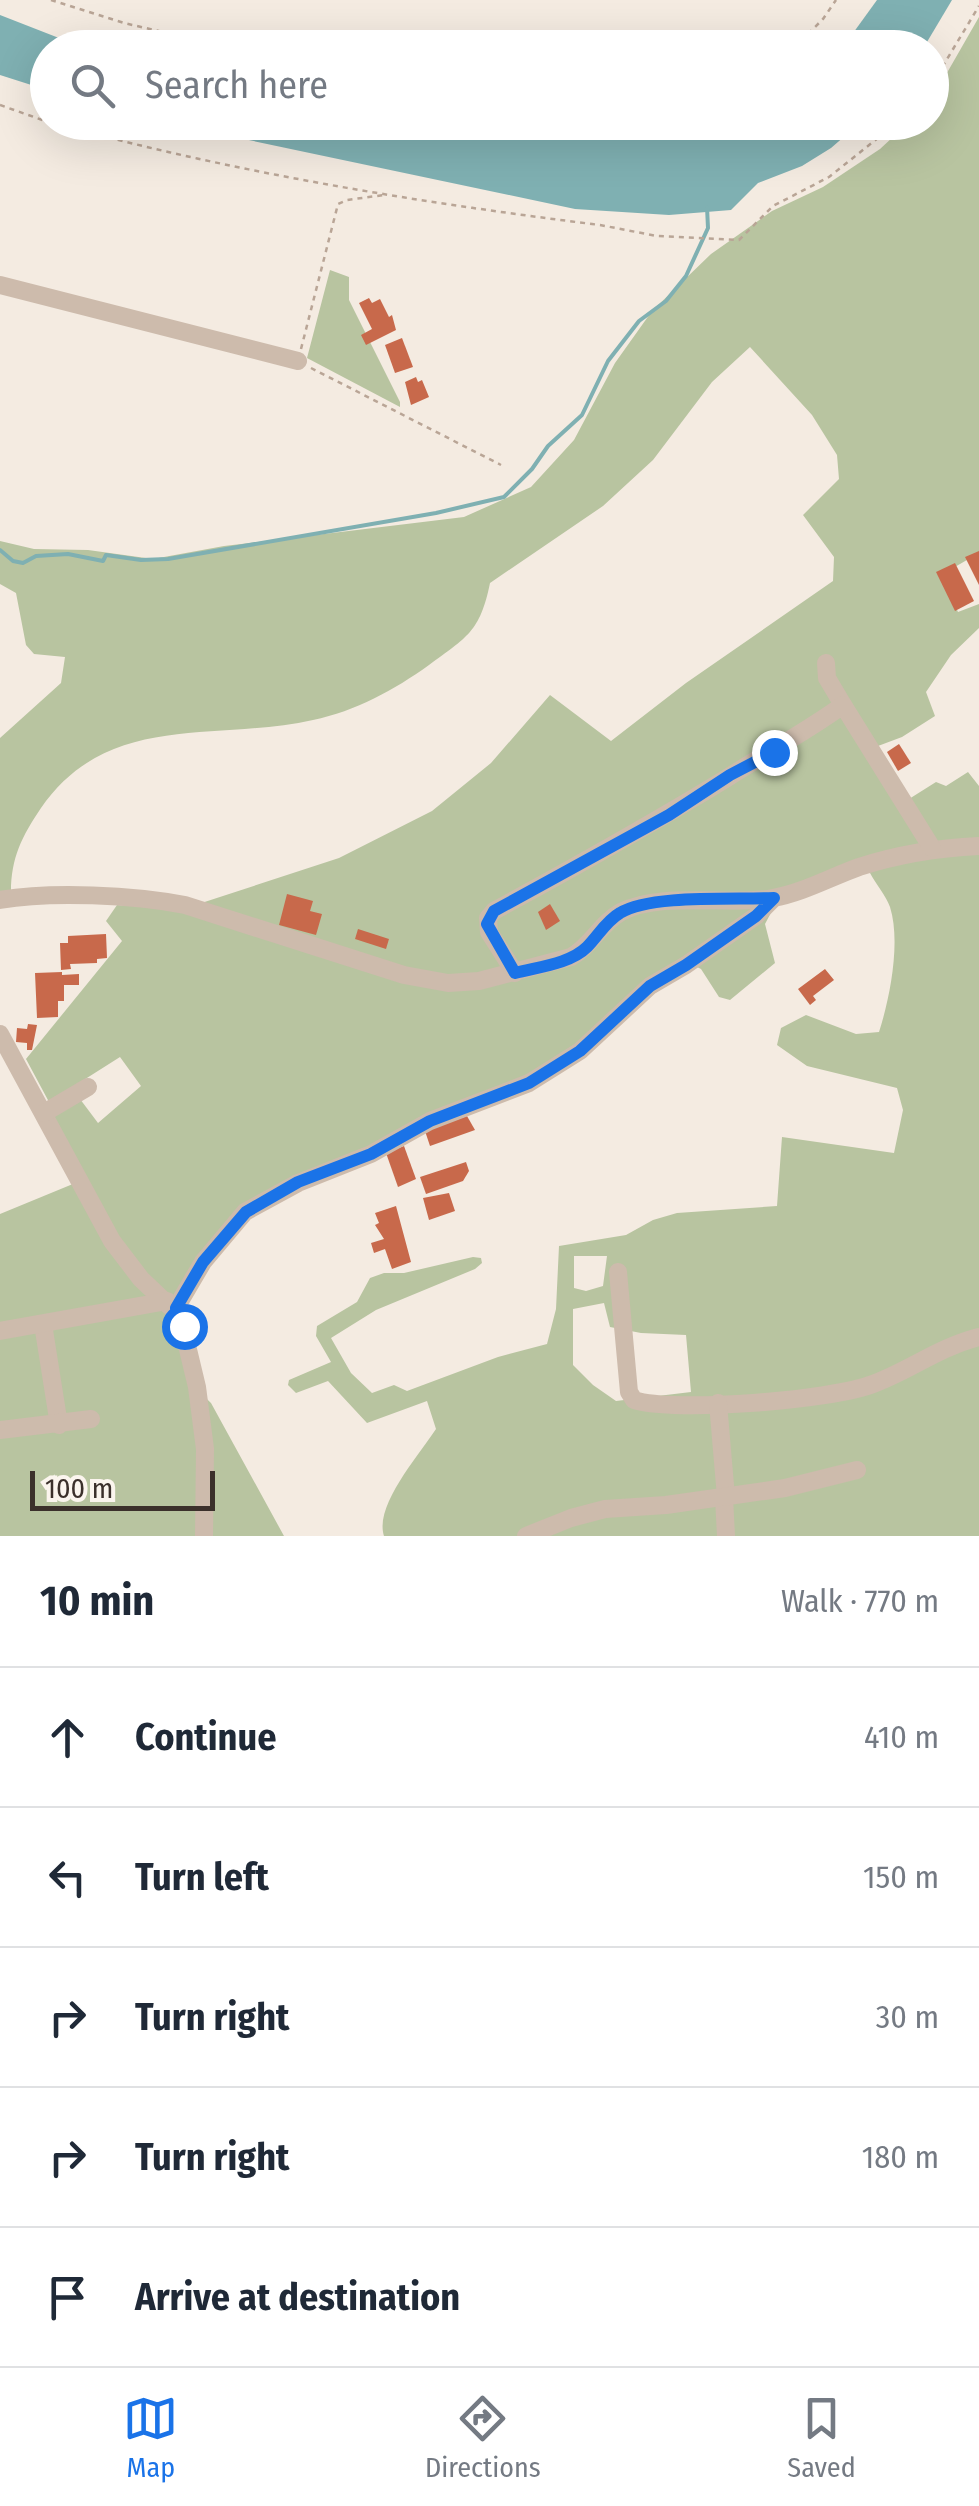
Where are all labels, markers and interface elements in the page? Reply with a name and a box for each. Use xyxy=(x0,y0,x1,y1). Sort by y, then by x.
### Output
search box xyxy=(30,30,949,140)
icon: search xyxy=(65,58,120,113)
text: Search here xyxy=(145,62,328,108)
route end xyxy=(752,730,798,776)
route start xyxy=(162,1304,208,1350)
scale bar xyxy=(30,1466,215,1510)
text: 100 m xyxy=(45,1472,113,1505)
text: 10 min xyxy=(40,1576,154,1626)
text: Walk · 770 m xyxy=(781,1582,939,1620)
icon: ahead xyxy=(40,1710,95,1765)
text: Continue xyxy=(135,1714,276,1760)
text: 410 m xyxy=(864,1718,939,1756)
icon: left xyxy=(40,1850,95,1905)
text: Turn left xyxy=(135,1854,269,1900)
text: 150 m xyxy=(863,1858,939,1896)
icon: right xyxy=(40,1990,95,2045)
text: Turn right xyxy=(135,1994,289,2040)
text: 30 m xyxy=(876,1998,939,2036)
icon: right xyxy=(40,2130,95,2185)
text: Turn right xyxy=(135,2134,289,2180)
text: 180 m xyxy=(862,2138,939,2176)
icon: arrive xyxy=(40,2270,95,2325)
text: Arrive at destination xyxy=(135,2274,460,2320)
tab: Map xyxy=(123,2391,178,2484)
tab: Directions xyxy=(425,2391,541,2484)
tab: Saved xyxy=(787,2391,856,2484)

